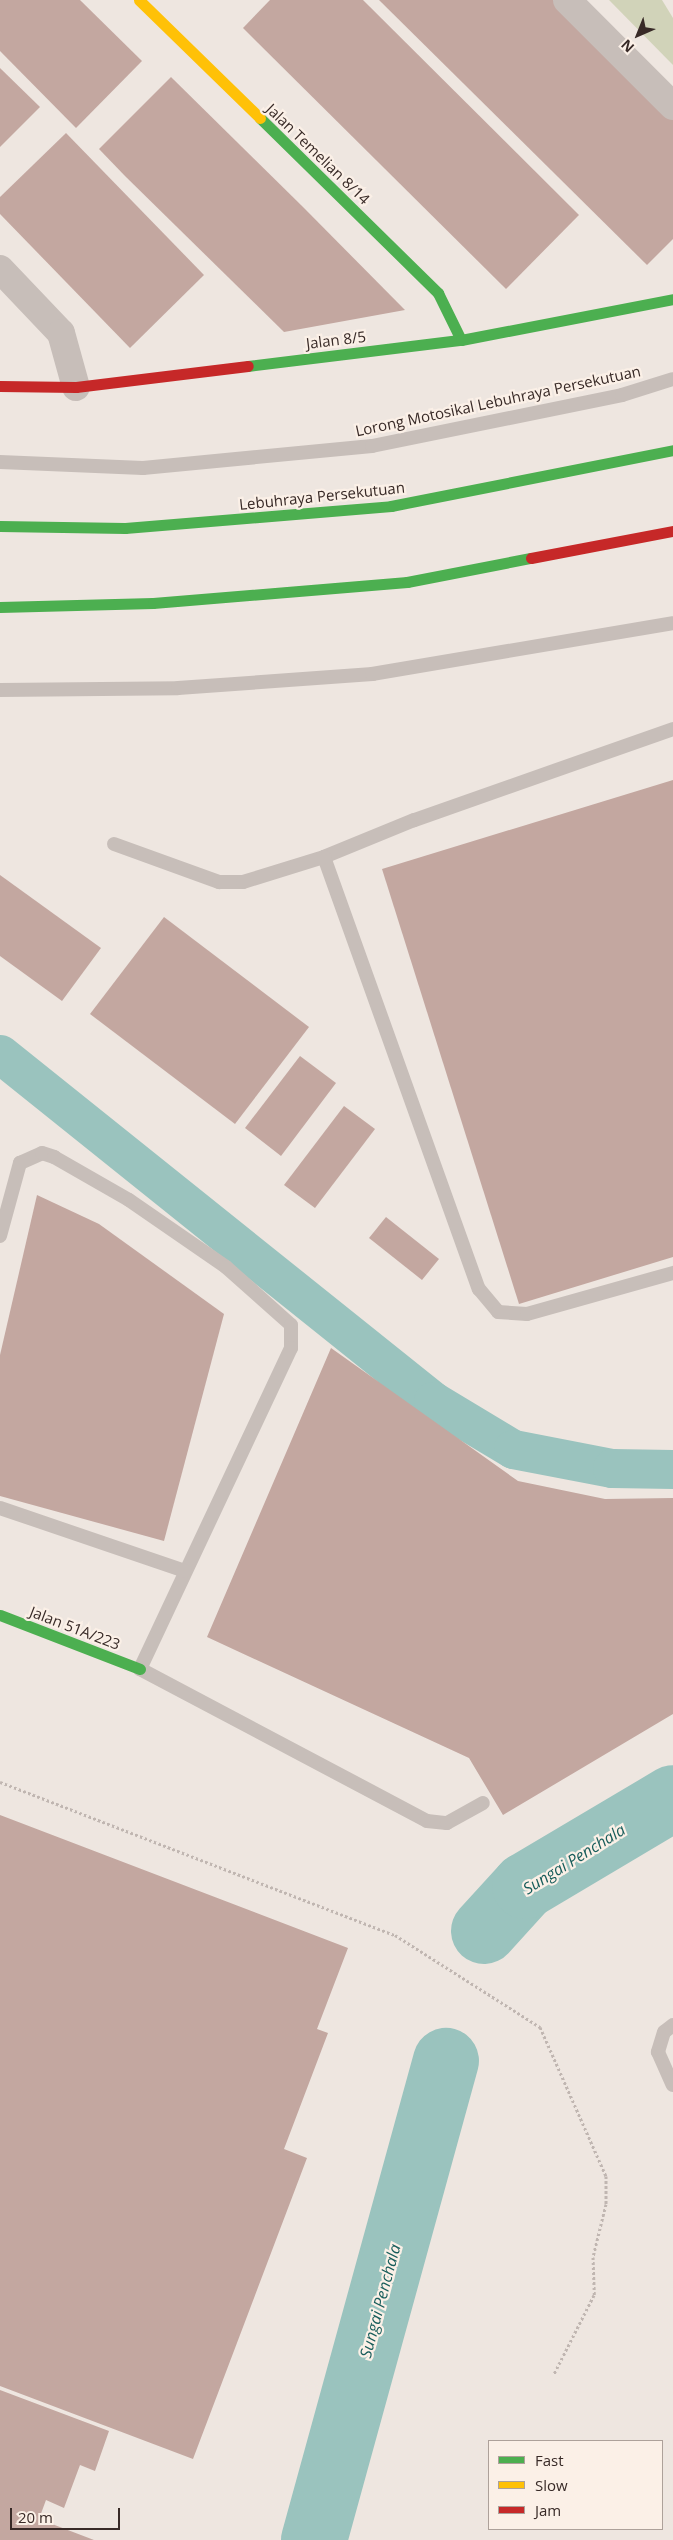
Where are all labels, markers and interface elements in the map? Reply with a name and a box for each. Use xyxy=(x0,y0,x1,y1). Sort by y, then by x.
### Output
north arrow xyxy=(613,10,663,60)
text: N xyxy=(617,35,638,57)
street label: Jalan Temelian 8/14 xyxy=(263,100,373,208)
street label: Jalan 8/5 xyxy=(305,327,367,353)
street label: Lorong Motosikal Lebuhraya Persekutuan xyxy=(354,362,642,440)
street label: Lebuhraya Persekutuan xyxy=(238,478,406,514)
street label: Jalan 51A/223 xyxy=(27,1602,123,1654)
water label: Sungai Penchala xyxy=(519,1820,629,1898)
water label: Sungai Penchala xyxy=(356,2242,404,2360)
legend xyxy=(488,2440,663,2530)
text: Fast xyxy=(535,2450,564,2470)
text: Slow xyxy=(535,2475,568,2495)
scale bar xyxy=(12,2498,122,2530)
text: Jam xyxy=(535,2500,561,2520)
text: 20 m xyxy=(18,2507,53,2527)

